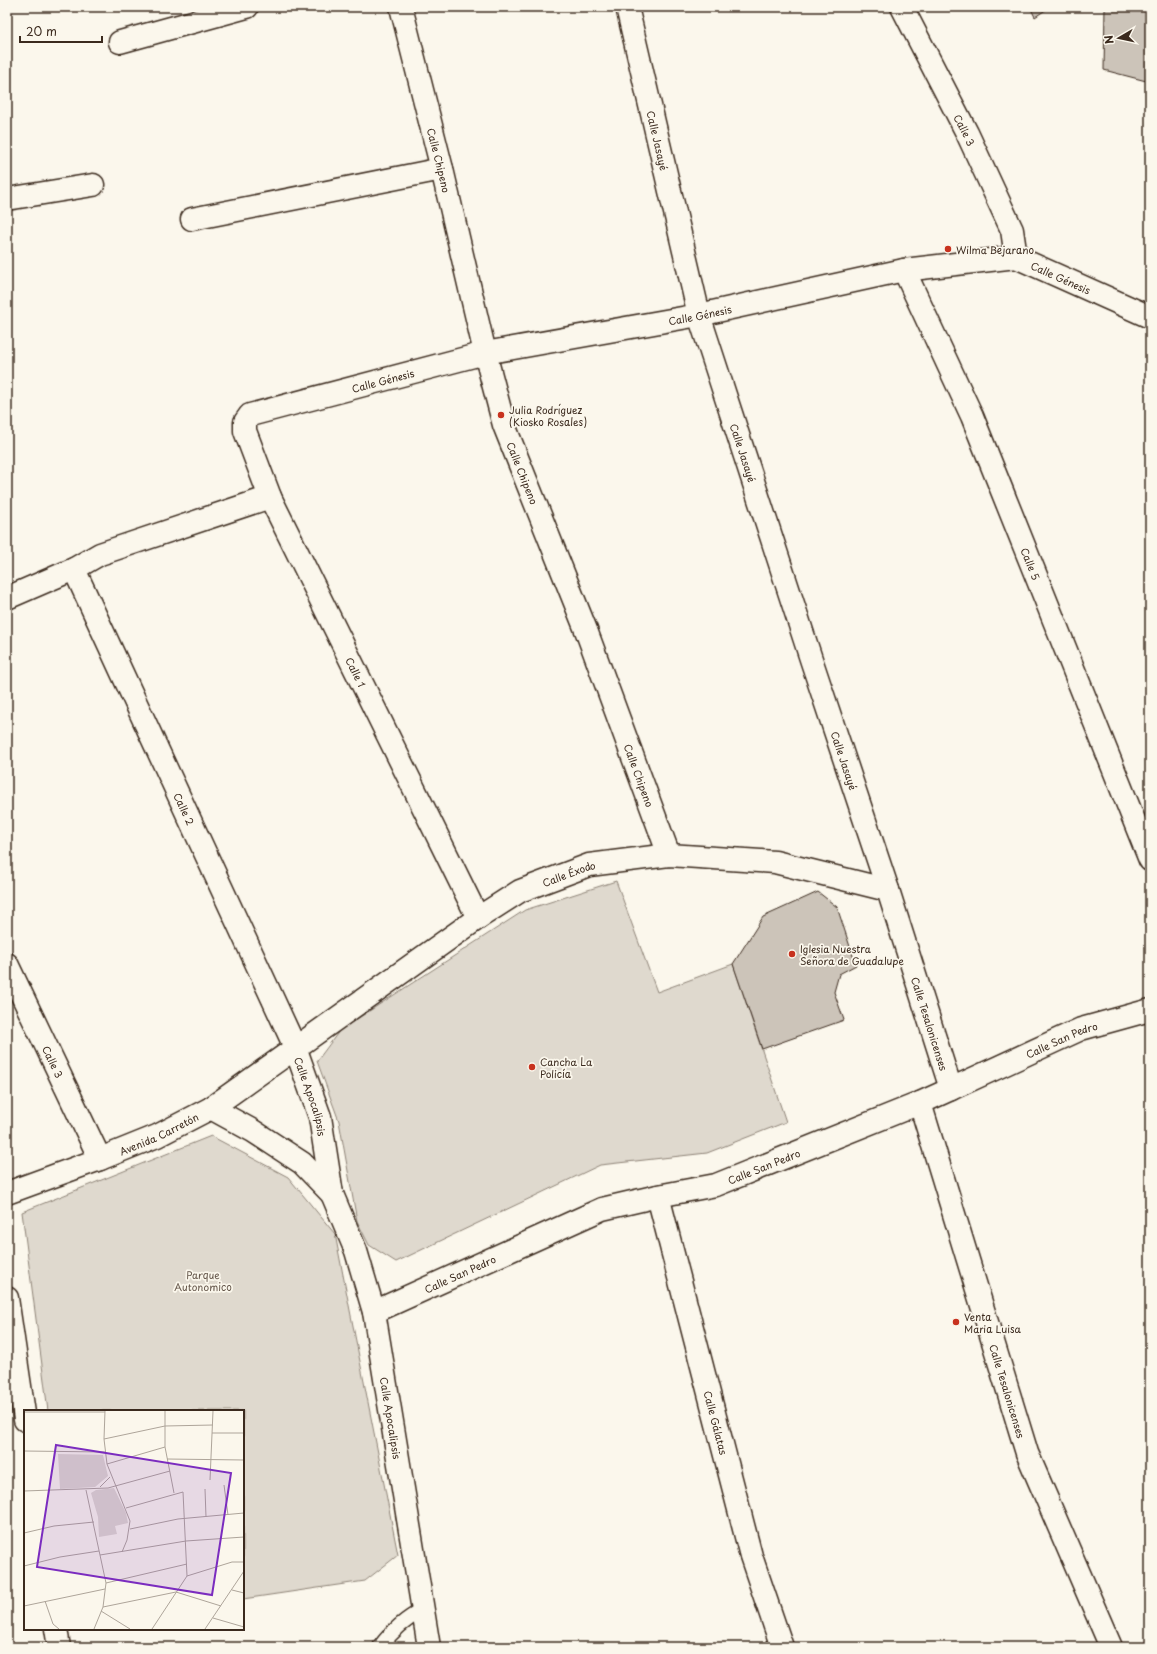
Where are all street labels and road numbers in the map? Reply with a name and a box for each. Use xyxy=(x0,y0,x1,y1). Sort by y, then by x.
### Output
street label: Calle Jasayé xyxy=(644,109,672,172)
street label: Calle 3 xyxy=(951,111,979,148)
street label: Calle Chipeno xyxy=(424,126,455,195)
street label: Calle Génesis xyxy=(1029,257,1094,297)
street label: Calle Génesis xyxy=(667,301,733,328)
street label: Calle Génesis xyxy=(350,364,416,395)
street label: Calle Jasayé xyxy=(727,421,760,484)
street label: Calle Chipeno xyxy=(504,439,543,507)
street label: Calle 5 xyxy=(1018,545,1044,582)
street label: Calle 1 xyxy=(342,654,370,690)
street label: Calle Jasayé xyxy=(828,729,862,792)
street label: Calle Chipeno xyxy=(621,741,658,809)
street label: Calle 2 xyxy=(171,790,199,827)
street label: Calle Éxodo xyxy=(540,857,596,890)
street label: Calle Tesalonicenses xyxy=(908,975,952,1073)
street label: Calle San Pedro xyxy=(1023,1017,1099,1061)
street label: Calle 3 xyxy=(39,1043,68,1080)
street label: Calle Apocalipsis xyxy=(292,1054,330,1137)
street label: Avenida Carretón xyxy=(117,1108,201,1158)
street label: Calle San Pedro xyxy=(725,1144,802,1187)
street label: Calle San Pedro xyxy=(422,1250,498,1296)
street label: Calle Tesalonicenses xyxy=(987,1342,1030,1440)
street label: Calle Apocalipsis xyxy=(377,1376,406,1460)
street label: Calle Gálatas xyxy=(701,1389,732,1457)

